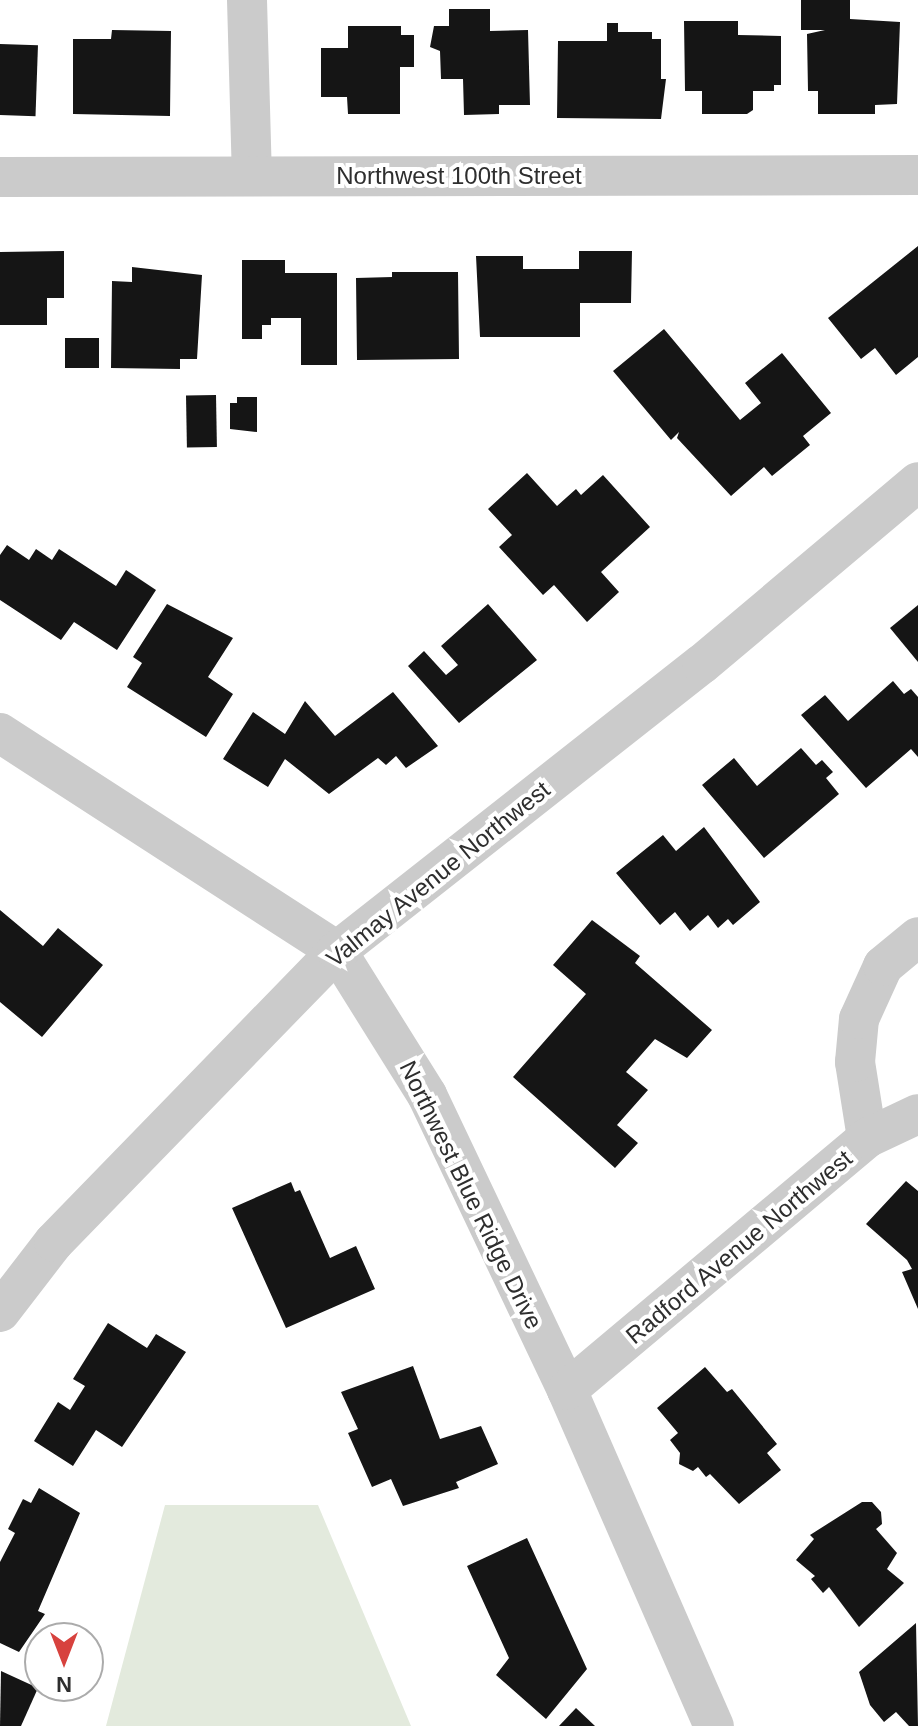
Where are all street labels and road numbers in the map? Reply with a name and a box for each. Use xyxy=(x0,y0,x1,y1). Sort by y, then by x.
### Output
street label: Northwest 100th Street xyxy=(336,162,582,190)
street label: Valmay Avenue Northwest xyxy=(320,775,556,973)
street label: Northwest Blue Ridge Drive xyxy=(393,1056,549,1334)
street label: Radford Avenue Northwest xyxy=(620,1143,858,1351)

